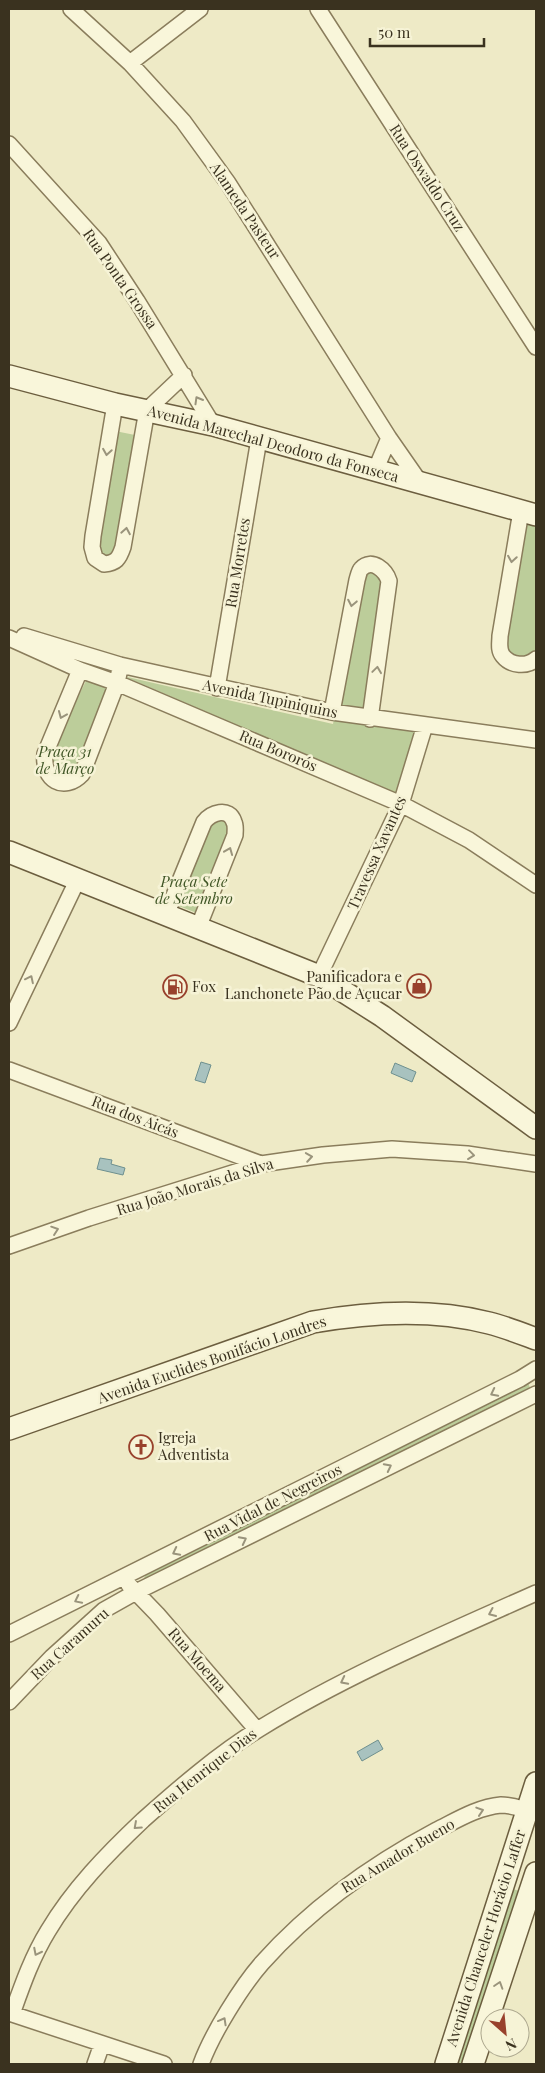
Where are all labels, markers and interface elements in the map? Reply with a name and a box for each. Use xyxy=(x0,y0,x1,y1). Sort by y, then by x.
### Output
scale bar xyxy=(370,15,484,47)
text: 50 m xyxy=(378,22,411,42)
street label: Rua Oswaldo Cruz xyxy=(386,120,470,235)
street label: Alameda Pasteur xyxy=(205,157,286,263)
street label: Rua Ponta Grossa xyxy=(79,225,163,333)
one-way arrow xyxy=(195,397,205,406)
street label: Avenida Marechal Deodoro da Fonseca xyxy=(144,400,402,486)
one-way arrow xyxy=(102,448,112,457)
street label: Rua Morretes xyxy=(220,516,254,609)
one-way arrow xyxy=(120,527,130,536)
one-way arrow xyxy=(508,555,518,564)
one-way arrow xyxy=(348,599,358,607)
one-way arrow xyxy=(371,666,382,674)
street label: Avenida Tupiniquins xyxy=(200,674,340,722)
one-way arrow xyxy=(57,710,68,719)
street label: Rua Bororós xyxy=(236,725,320,775)
park label: Praça 31 de Março xyxy=(36,741,94,778)
street label: Travessa Xavantes xyxy=(342,793,410,913)
one-way arrow xyxy=(223,847,233,856)
park label: Praça Sete de Setembro xyxy=(155,871,233,908)
place label: Panificadora e Lanchonete Pão de Açucar xyxy=(225,966,402,1003)
shop icon: Panificadora e Lanchonete Pão de Açucar xyxy=(406,973,432,999)
fuel station icon: Fox xyxy=(162,974,188,1000)
one-way arrow xyxy=(24,975,34,984)
place label: Fox xyxy=(192,976,216,996)
street label: Rua dos Aicás xyxy=(89,1090,182,1142)
one-way arrow xyxy=(467,1149,475,1160)
one-way arrow xyxy=(305,1152,313,1163)
street label: Rua João Morais da Silva xyxy=(114,1153,276,1219)
one-way arrow xyxy=(50,1226,59,1236)
street label: Avenida Euclides Bonifácio Londres xyxy=(94,1310,329,1408)
one-way arrow xyxy=(490,1387,499,1397)
place label: Igreja Adventista xyxy=(157,1427,230,1464)
church icon: Igreja Adventista xyxy=(128,1434,154,1460)
street label: Rua Vidal de Negreiros xyxy=(200,1459,345,1546)
one-way arrow xyxy=(383,1463,392,1474)
one-way arrow xyxy=(238,1536,247,1546)
one-way arrow xyxy=(173,1546,182,1556)
one-way arrow xyxy=(74,1594,83,1604)
street label: Rua Caramuru xyxy=(26,1603,113,1684)
one-way arrow xyxy=(488,1606,497,1617)
street label: Rua Moema xyxy=(164,1623,232,1696)
one-way arrow xyxy=(340,1675,349,1685)
street label: Rua Henrique Dias xyxy=(149,1724,260,1817)
one-way arrow xyxy=(475,1807,483,1817)
street label: Rua Amador Bueno xyxy=(337,1813,458,1897)
one-way arrow xyxy=(134,1820,143,1829)
street label: Avenida Chanceler Horácio Laffer xyxy=(440,1826,530,2050)
one-way arrow xyxy=(33,1947,43,1956)
one-way arrow xyxy=(493,1981,503,1989)
north arrow xyxy=(480,2008,530,2058)
one-way arrow xyxy=(217,2017,227,2026)
text: N xyxy=(502,2034,520,2056)

